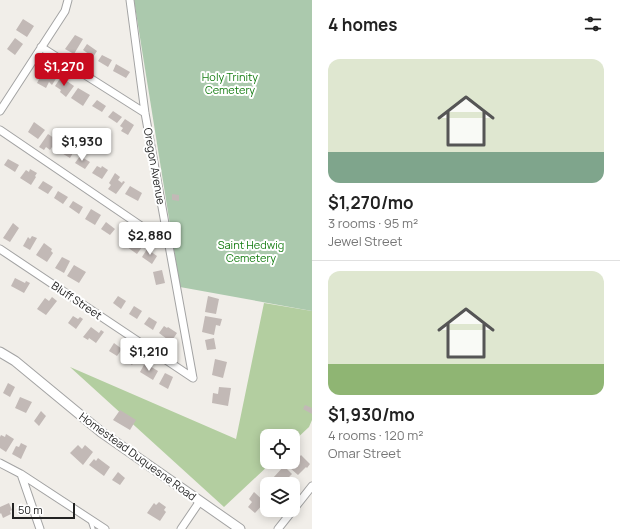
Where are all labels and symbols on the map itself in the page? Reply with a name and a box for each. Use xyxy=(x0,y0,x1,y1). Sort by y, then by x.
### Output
pin: $1,270 xyxy=(31,53,97,87)
park label: Holy Trinity Cemetery xyxy=(202,69,258,97)
street label: Oregon Avenue xyxy=(141,126,169,206)
pin: $1,930 xyxy=(49,128,115,162)
pin: $2,880 xyxy=(117,222,183,256)
park label: Saint Hedwig Cemetery xyxy=(218,237,284,265)
street label: Bluff Street xyxy=(49,278,105,322)
pin: $1,210 xyxy=(116,338,182,372)
street label: Homestead Duquesne Road xyxy=(76,408,200,504)
scale bar xyxy=(12,501,75,520)

